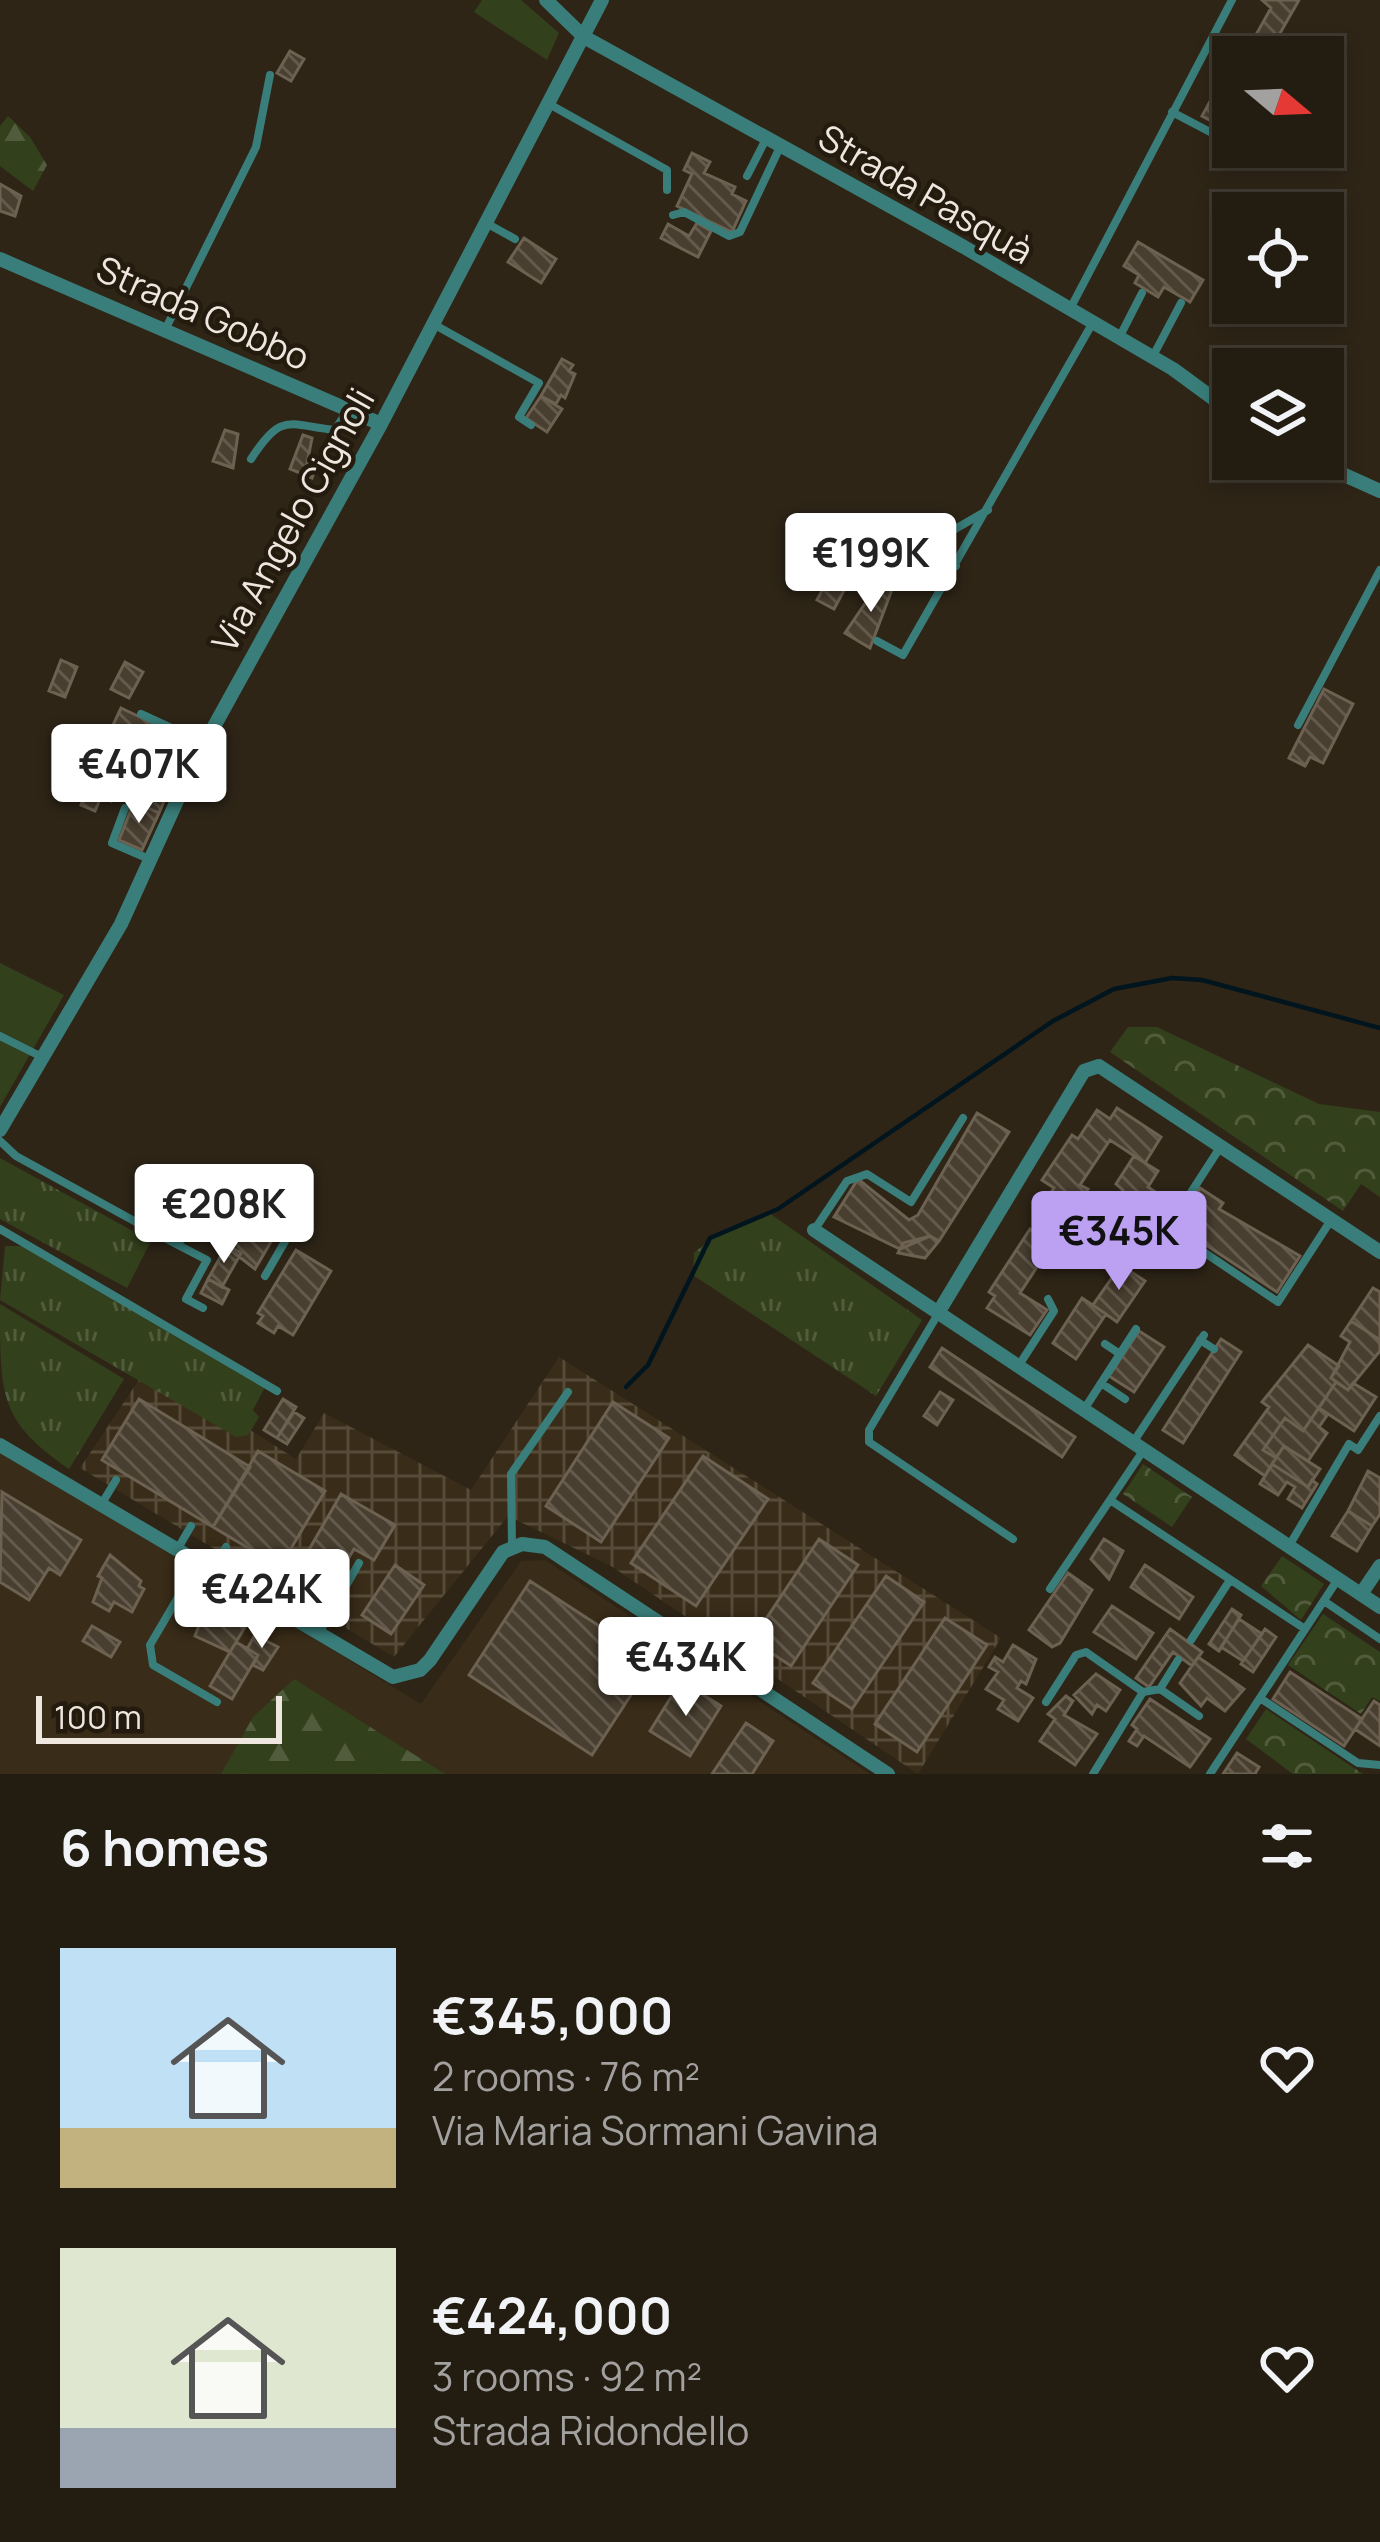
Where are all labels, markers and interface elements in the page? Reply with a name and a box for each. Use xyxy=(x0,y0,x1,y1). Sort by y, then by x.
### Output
north arrow xyxy=(1212,36,1344,168)
map controls xyxy=(1212,36,1344,480)
street label: Strada Pasquà xyxy=(810,112,1042,275)
button: locate xyxy=(1212,192,1344,324)
street label: Strada Gobbo xyxy=(89,244,317,381)
button: layers xyxy=(1212,348,1344,480)
street label: Via Angelo Cignoli xyxy=(200,379,385,661)
pin: €199K xyxy=(787,513,955,615)
text: €199K xyxy=(812,525,930,579)
pin: €407K xyxy=(55,724,223,826)
text: €407K xyxy=(78,736,200,790)
pin: €208K xyxy=(140,1164,308,1266)
text: €208K xyxy=(162,1176,286,1230)
pin: €345K xyxy=(1035,1191,1203,1293)
text: €345K xyxy=(1058,1203,1180,1257)
pin: €424K xyxy=(178,1549,346,1651)
text: €424K xyxy=(202,1561,322,1615)
pin: €434K xyxy=(602,1617,770,1719)
text: €434K xyxy=(625,1629,747,1683)
scale bar xyxy=(36,1690,282,1743)
text: 100 m xyxy=(54,1694,142,1739)
text: 6 homes xyxy=(60,1812,269,1881)
icon: filters xyxy=(1254,1813,1320,1879)
text: €345,000 xyxy=(432,1980,674,2049)
icon: home xyxy=(156,1996,300,2140)
icon: heart xyxy=(1254,2035,1320,2101)
text: 2 rooms · 76 m² xyxy=(432,2049,700,2103)
text: Via Maria Sormani Gavina xyxy=(432,2103,879,2157)
text: €424,000 xyxy=(432,2280,672,2349)
icon: home xyxy=(156,2296,300,2440)
icon: heart xyxy=(1254,2335,1320,2401)
text: 3 rooms · 92 m² xyxy=(432,2349,702,2403)
text: Strada Ridondello xyxy=(432,2403,749,2457)

